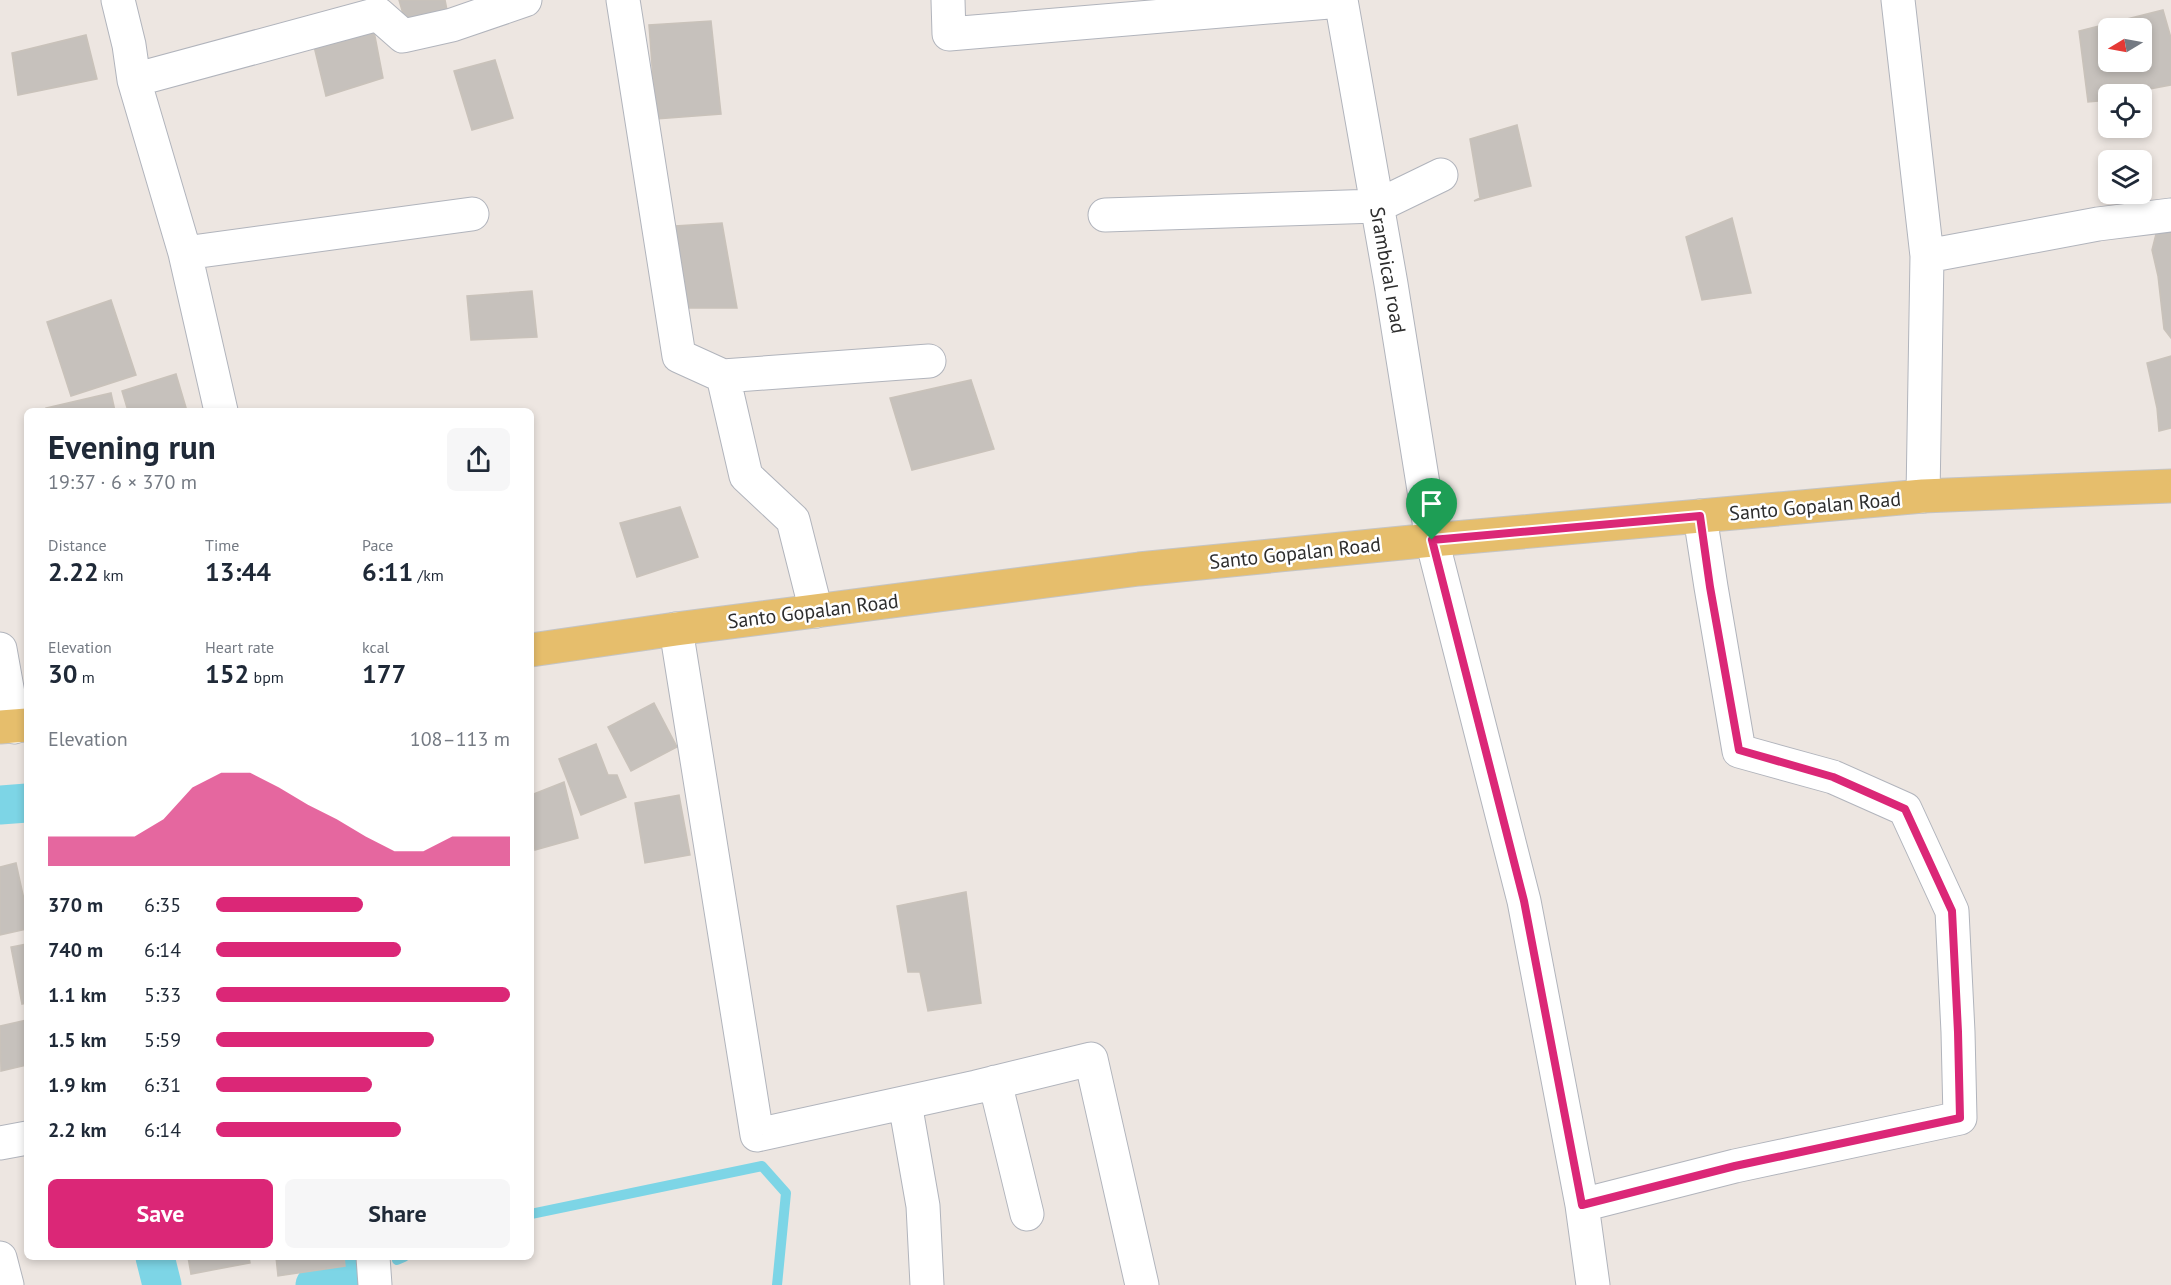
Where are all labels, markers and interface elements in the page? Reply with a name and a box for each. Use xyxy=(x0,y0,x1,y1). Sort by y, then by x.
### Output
north arrow xyxy=(2098,18,2152,72)
map controls xyxy=(2098,18,2152,204)
button: locate xyxy=(2098,84,2152,138)
button: layers xyxy=(2098,150,2152,204)
street label: Srambical road xyxy=(1364,205,1412,335)
text: Evening run xyxy=(48,425,216,468)
button: share xyxy=(447,428,510,491)
text: 19:37 · 6 × 370 m xyxy=(48,469,197,495)
pin xyxy=(1406,478,1457,540)
street label: Santo Gopalan Road xyxy=(1728,486,1902,526)
icon: arrive xyxy=(1415,487,1448,520)
street label: Santo Gopalan Road xyxy=(1208,531,1382,575)
text: Distance xyxy=(48,535,107,555)
text: Time xyxy=(205,535,239,555)
text: Pace xyxy=(362,535,393,555)
text: 2.22 xyxy=(48,555,99,588)
text: 13:44 xyxy=(205,555,271,588)
text: 6:11 xyxy=(362,555,413,588)
text: km xyxy=(99,565,124,585)
text: /km xyxy=(413,565,444,585)
street label: Santo Gopalan Road xyxy=(726,588,900,634)
text: Elevation xyxy=(48,637,112,657)
text: Heart rate xyxy=(205,637,274,657)
text: kcal xyxy=(362,637,389,657)
text: 30 xyxy=(48,657,77,690)
text: 152 xyxy=(205,657,249,690)
text: 177 xyxy=(362,657,406,690)
text: m xyxy=(77,667,95,687)
text: bpm xyxy=(249,667,284,687)
text: Elevation xyxy=(48,726,128,752)
text: 108–113 m xyxy=(410,726,510,752)
text: 370 m xyxy=(48,892,103,918)
text: 6:35 xyxy=(144,892,181,918)
text: 740 m xyxy=(48,937,103,963)
text: 6:14 xyxy=(144,937,181,963)
text: 1.1 km xyxy=(48,982,107,1008)
text: 5:33 xyxy=(144,982,181,1008)
text: 1.5 km xyxy=(48,1027,107,1053)
text: 5:59 xyxy=(144,1027,181,1053)
text: 1.9 km xyxy=(48,1072,107,1098)
text: 6:31 xyxy=(144,1072,181,1098)
text: 2.2 km xyxy=(48,1117,107,1143)
text: 6:14 xyxy=(144,1117,181,1143)
button: Save xyxy=(48,1179,273,1248)
button: Share xyxy=(285,1179,510,1248)

